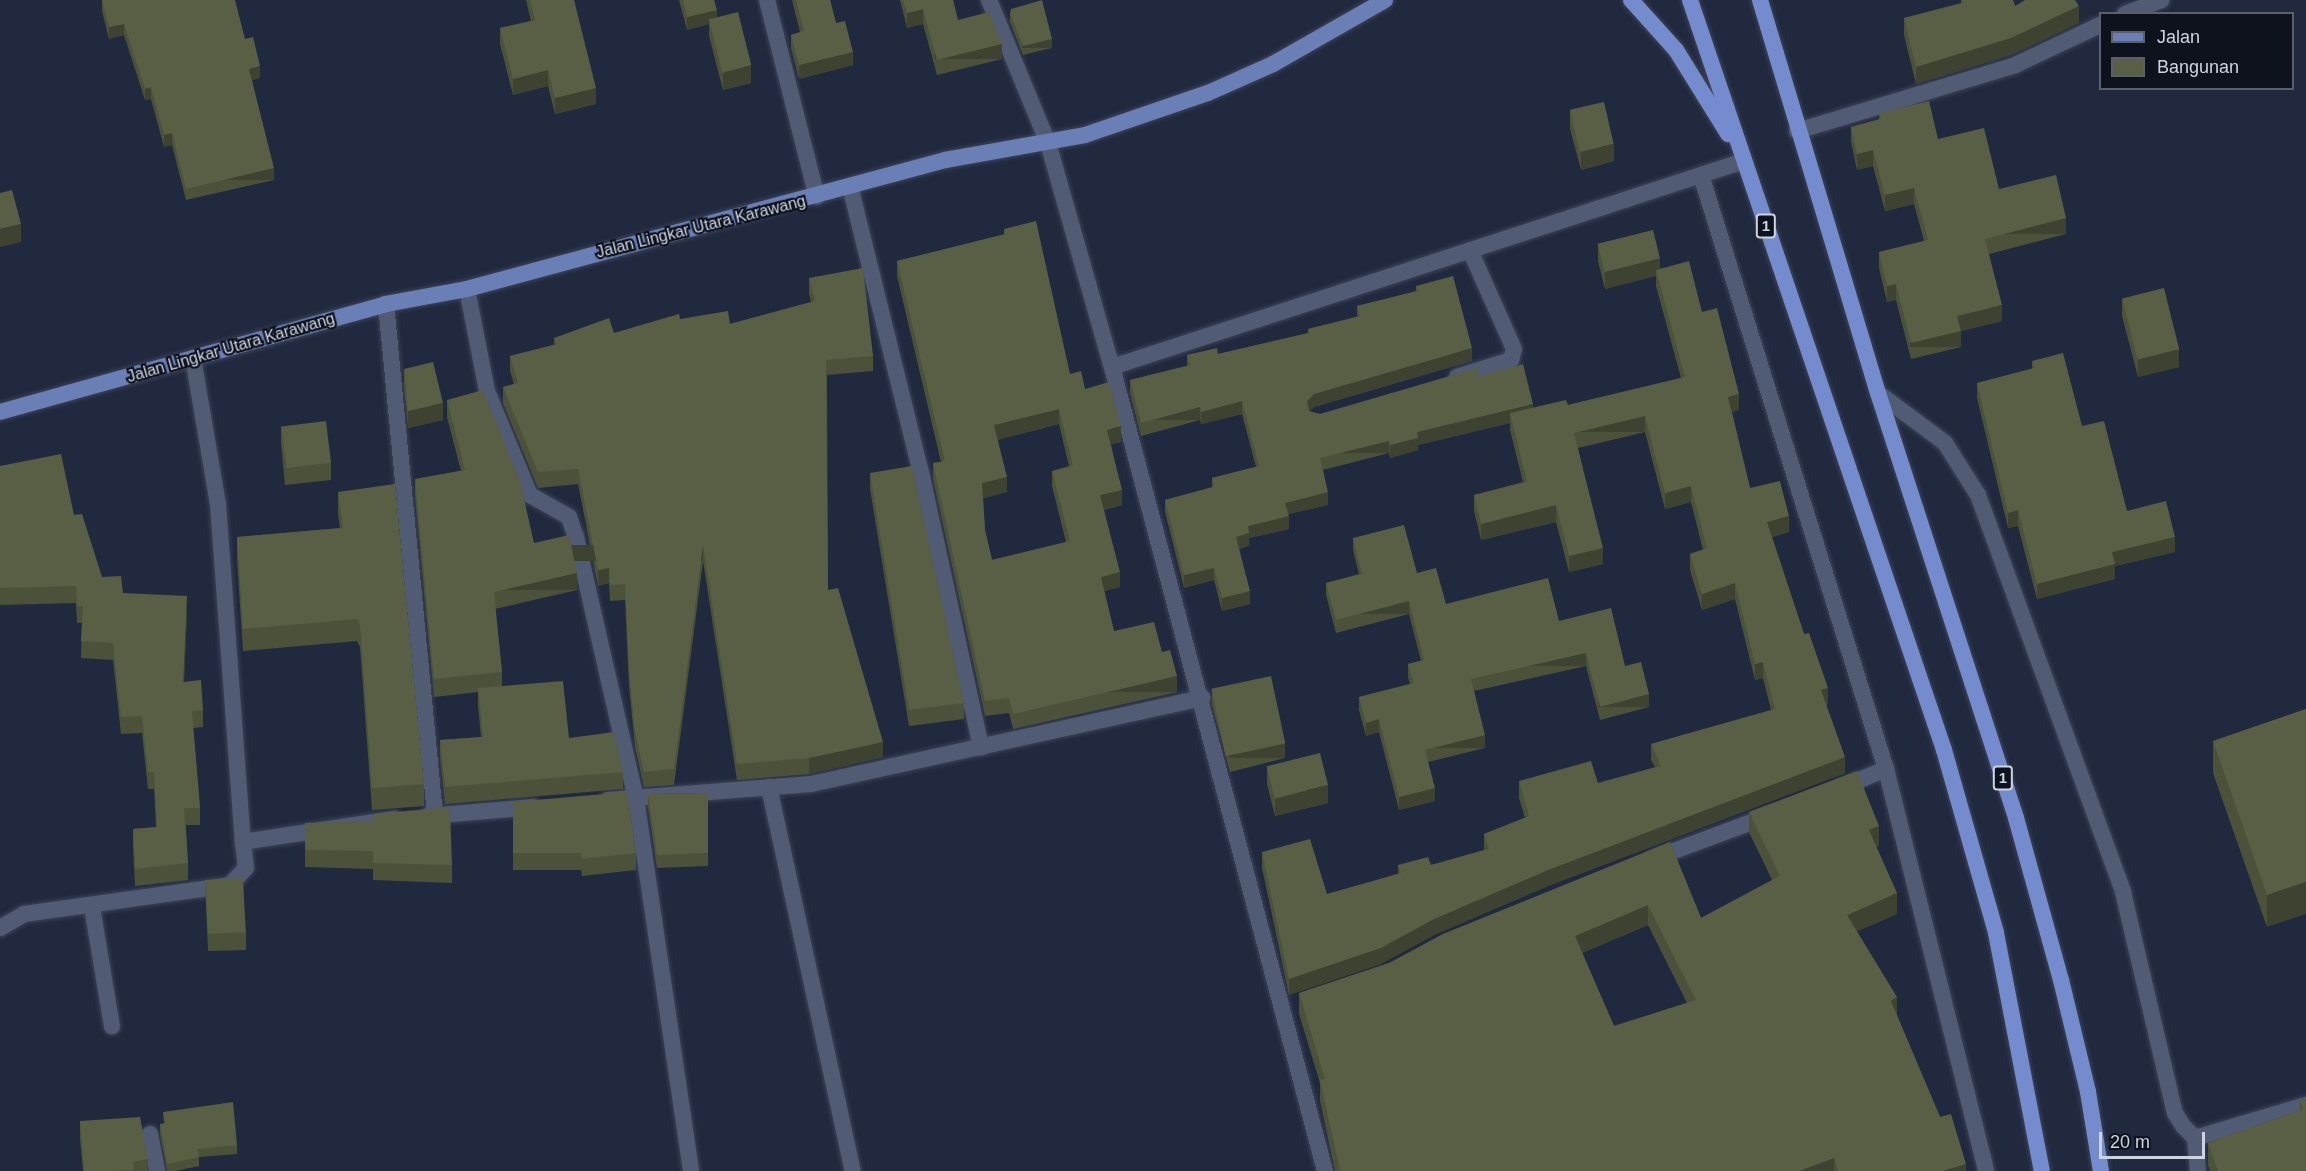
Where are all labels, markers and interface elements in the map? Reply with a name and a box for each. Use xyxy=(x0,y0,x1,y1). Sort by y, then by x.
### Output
legend xyxy=(2099,12,2294,90)
text: Jalan xyxy=(2157,27,2200,47)
text: Bangunan xyxy=(2157,57,2239,77)
street label: Jalan Lingkar Utara Karawang xyxy=(594,192,808,262)
road number: 1 xyxy=(1756,214,1776,238)
street label: Jalan Lingkar Utara Karawang xyxy=(125,309,337,387)
road number: 1 xyxy=(1992,766,2014,790)
scale bar xyxy=(2102,1120,2208,1158)
text: 20 m xyxy=(2110,1132,2150,1152)

